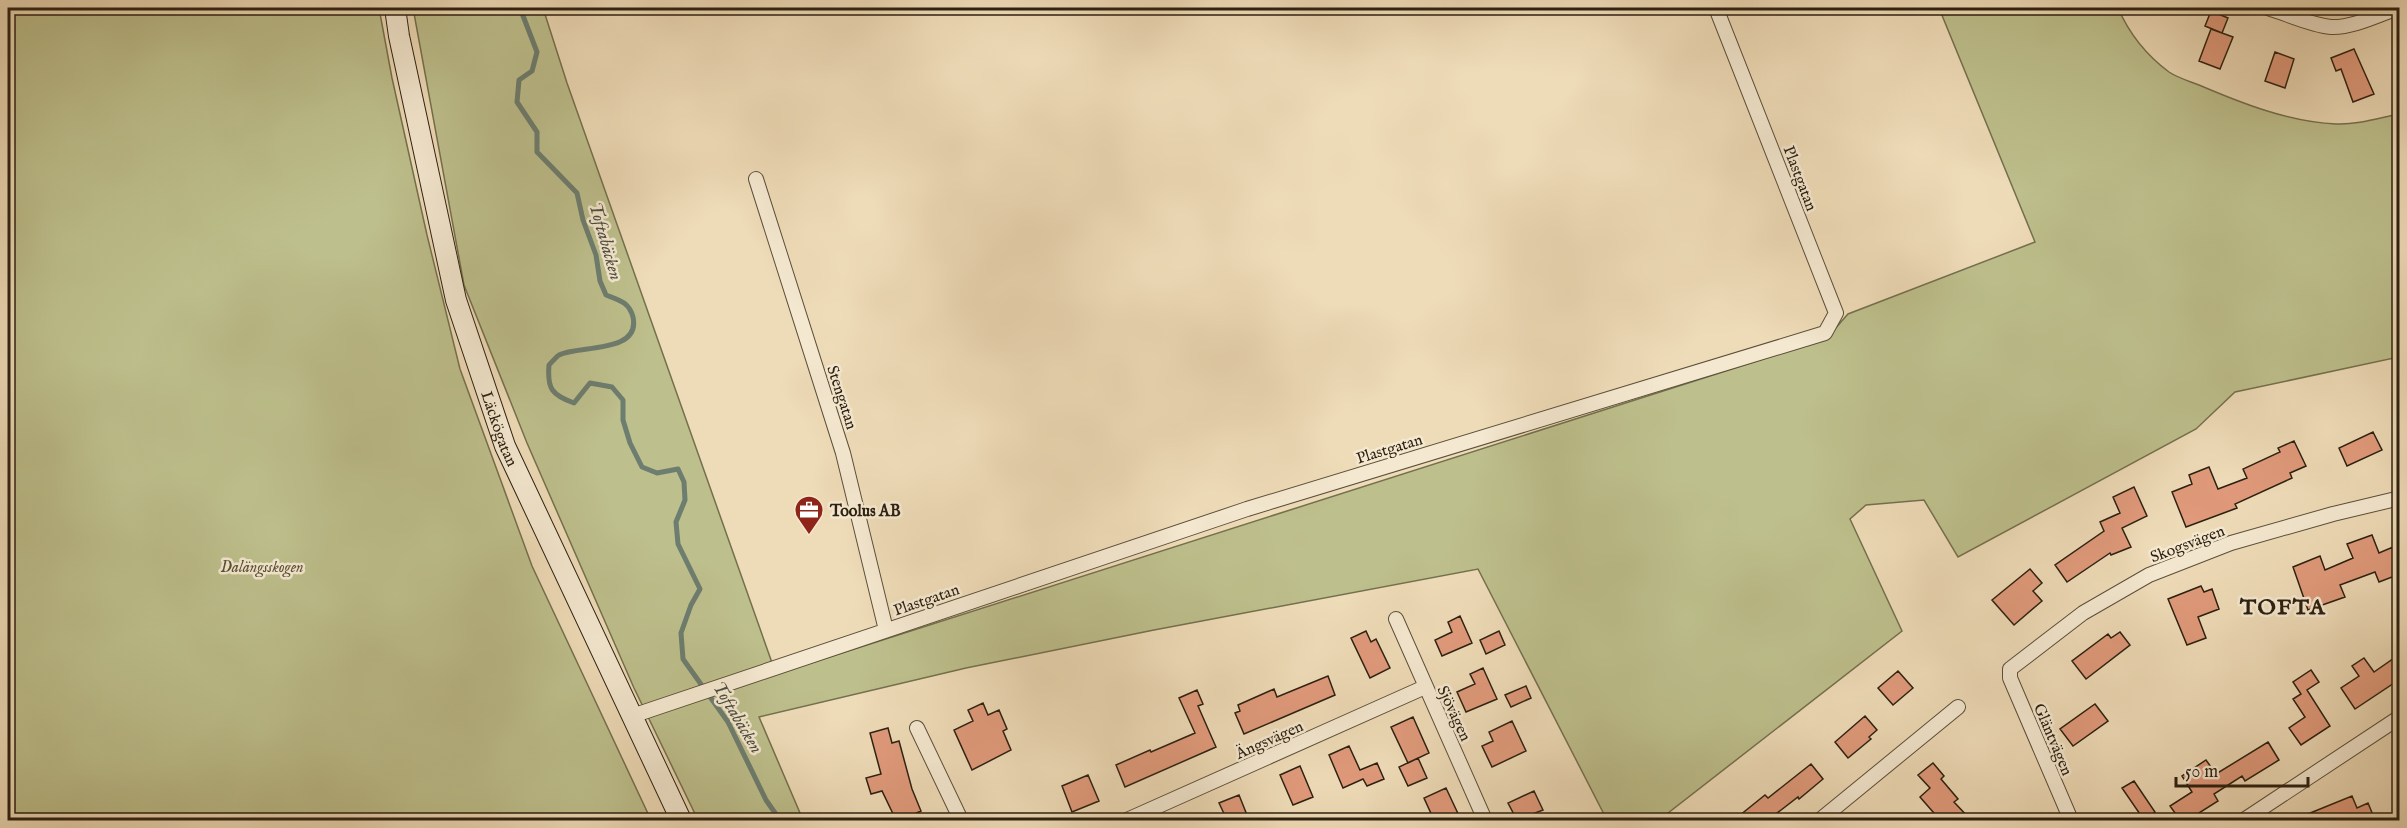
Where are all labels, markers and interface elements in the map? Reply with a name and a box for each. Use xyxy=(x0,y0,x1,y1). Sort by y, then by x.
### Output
street label: Plastgatan xyxy=(1778,143,1821,215)
water label: Toftabäcken xyxy=(582,200,627,283)
street label: Stengatan xyxy=(821,363,861,433)
street label: Läckögatan xyxy=(475,389,521,471)
street label: Plastgatan xyxy=(1354,430,1426,469)
office icon: Toolus AB xyxy=(793,494,825,536)
place label: Toolus AB xyxy=(829,502,901,522)
street label: Skogsvägen xyxy=(2148,521,2228,568)
park label: Dalängsskogen xyxy=(220,558,304,578)
street label: Plastgatan xyxy=(891,580,963,621)
district label: TOFTA xyxy=(2239,594,2326,622)
water label: Toftabäcken xyxy=(706,678,767,758)
street label: Sjövägen xyxy=(1432,683,1475,745)
street label: Gläntvägen xyxy=(2028,701,2076,779)
street label: Ängsvägen xyxy=(1231,716,1307,765)
scale bar xyxy=(2176,750,2308,788)
text: 50 m xyxy=(2185,761,2218,784)

